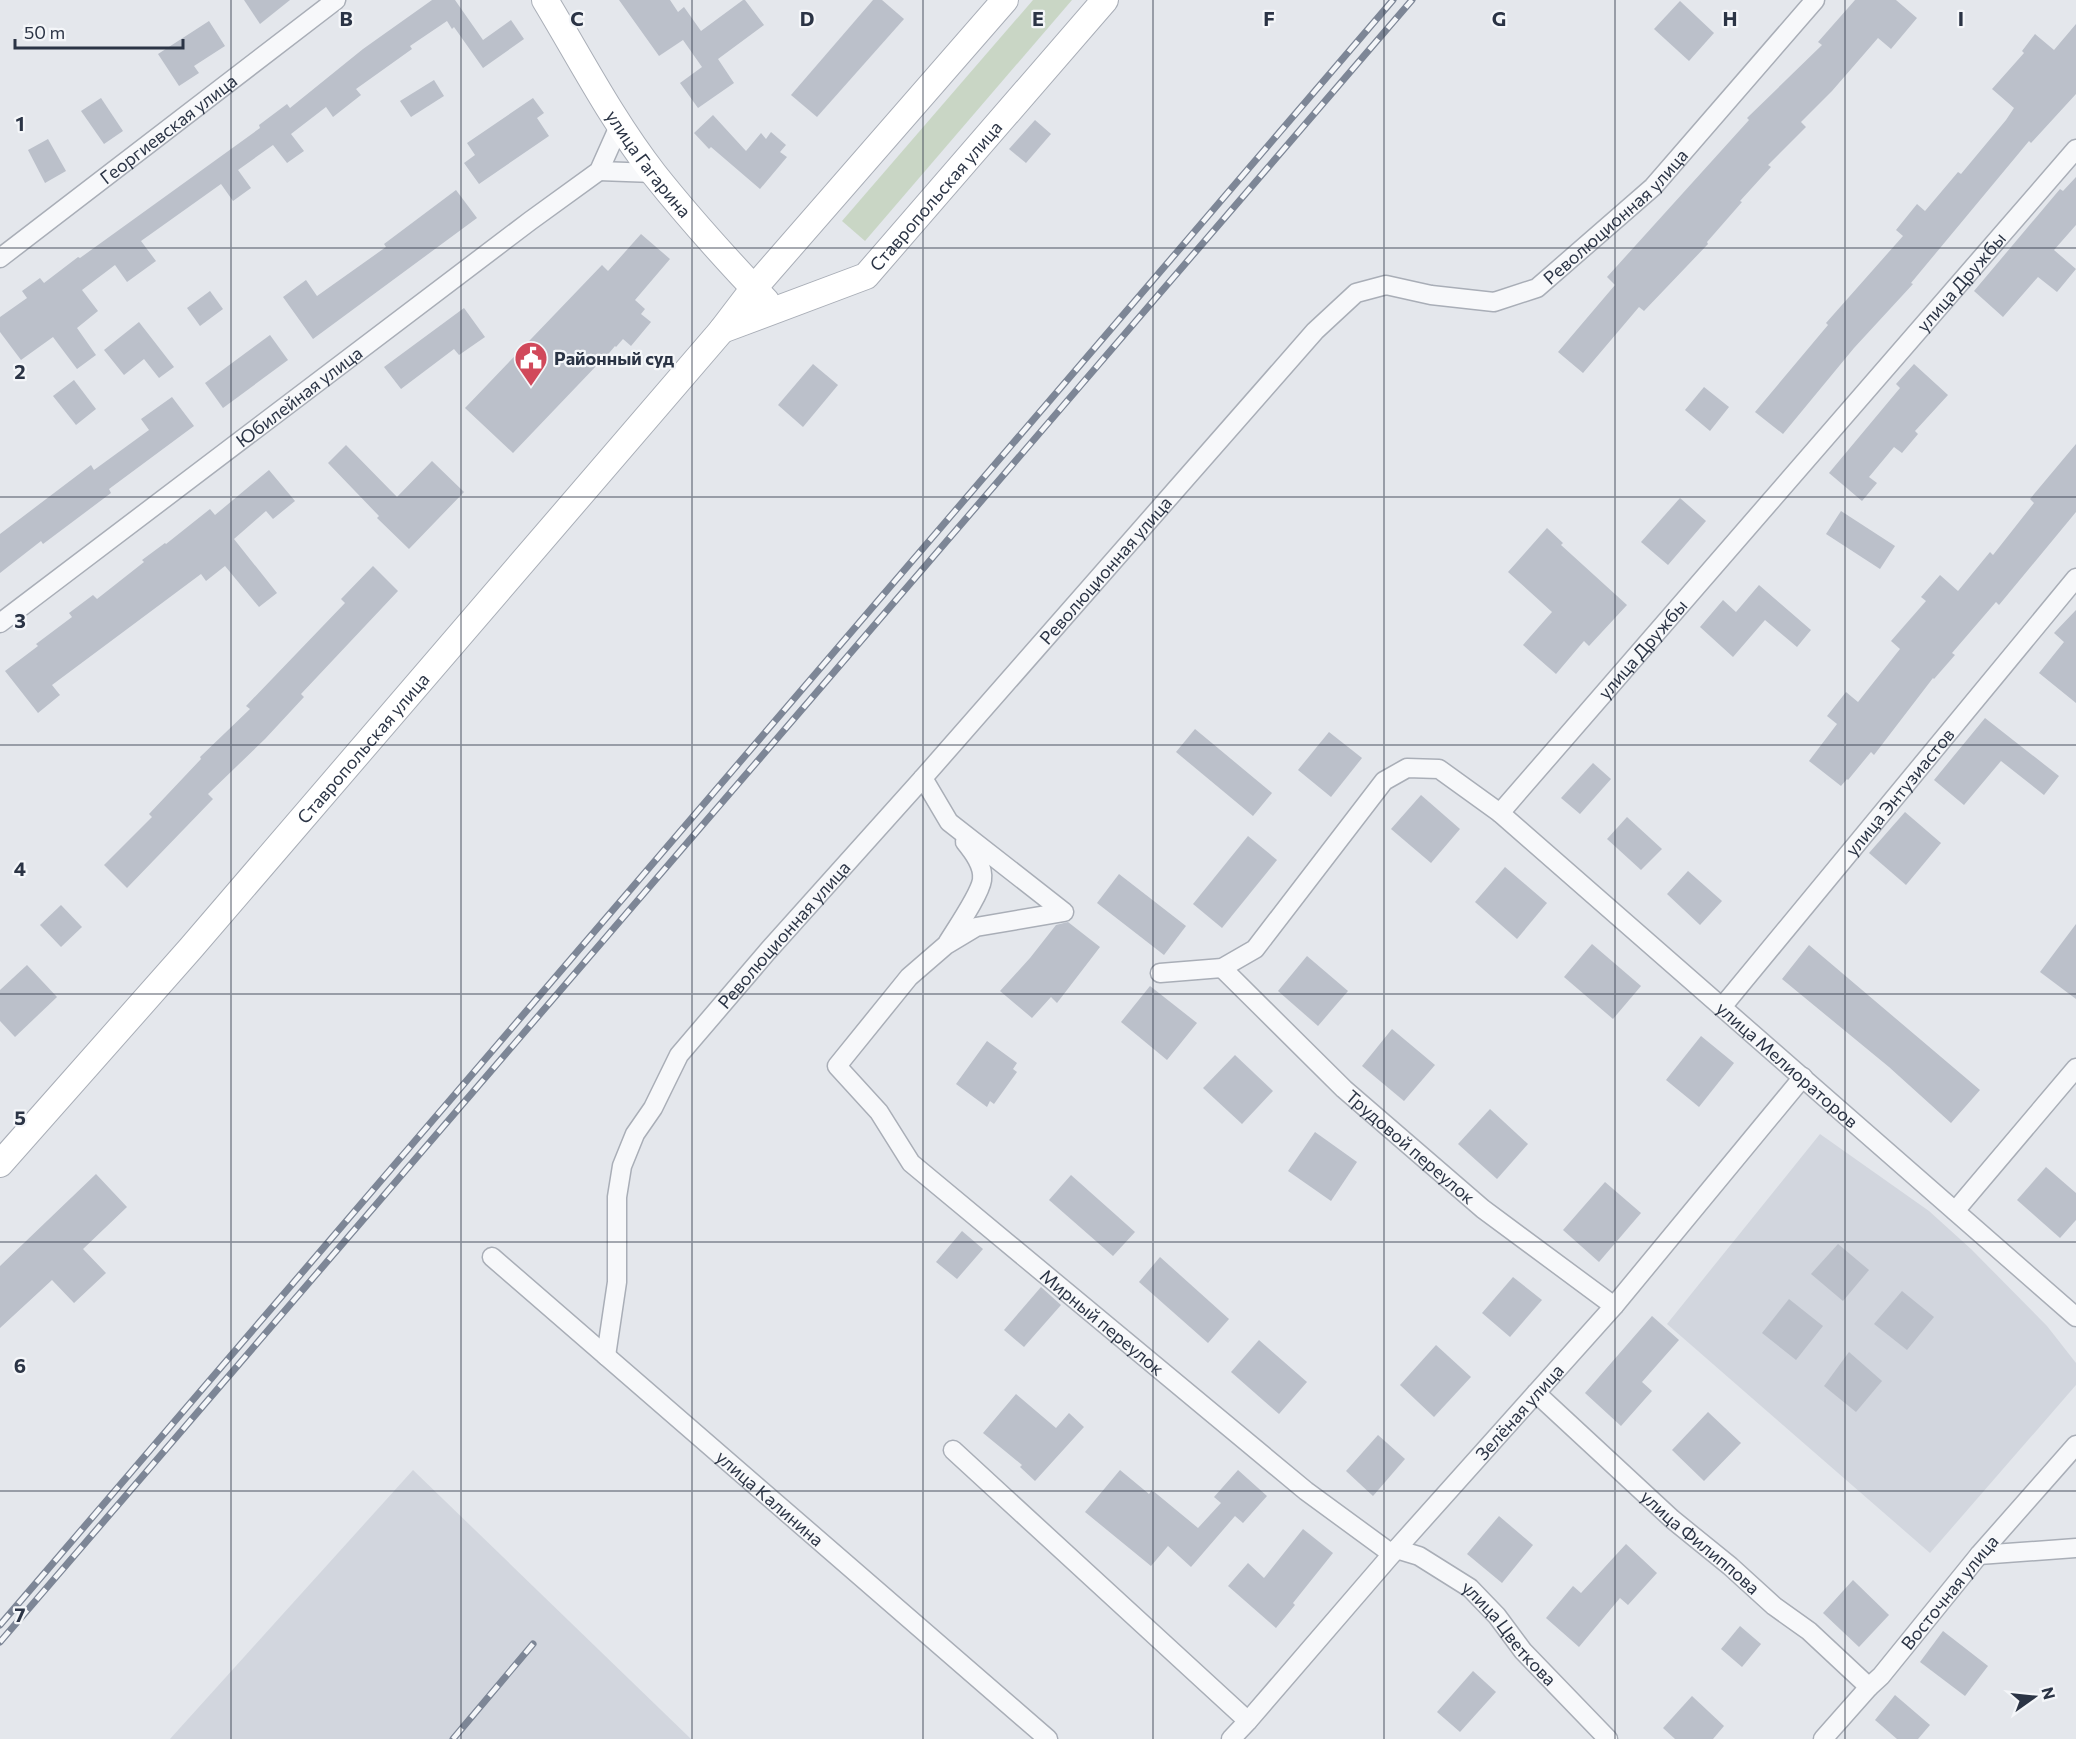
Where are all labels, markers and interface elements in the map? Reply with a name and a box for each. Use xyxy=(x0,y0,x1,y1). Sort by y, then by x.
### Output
text: B xyxy=(339,6,353,30)
text: C xyxy=(570,6,584,30)
text: D xyxy=(800,6,814,30)
text: E xyxy=(1032,6,1044,30)
text: F xyxy=(1263,6,1275,30)
text: G xyxy=(1492,6,1506,30)
text: H xyxy=(1723,6,1738,30)
text: I xyxy=(1958,6,1964,30)
scale bar xyxy=(15,12,183,50)
text: 50 m xyxy=(24,21,65,43)
street label: Георгиевская улица xyxy=(95,69,241,188)
street label: улица Гагарина xyxy=(602,106,696,222)
text: 1 xyxy=(15,111,25,135)
street label: Ставропольская улица xyxy=(865,116,1006,275)
street label: Революционная улица xyxy=(1538,144,1692,289)
street label: улица Дружбы xyxy=(1912,227,2010,336)
public building icon: Районный суд xyxy=(513,340,549,387)
street label: Юбилейная улица xyxy=(231,341,366,451)
place label: Районный суд xyxy=(554,347,674,369)
text: 2 xyxy=(14,359,26,383)
street label: Революционная улица xyxy=(1035,492,1176,649)
street label: улица Дружбы xyxy=(1593,595,1692,703)
text: 3 xyxy=(14,608,26,632)
street label: Ставропольская улица xyxy=(292,668,434,828)
street label: улица Энтузиастов xyxy=(1840,723,1959,860)
text: 4 xyxy=(14,856,26,880)
street label: Революционная улица xyxy=(713,856,855,1013)
street label: улица Мелиораторов xyxy=(1712,997,1863,1132)
street label: Трудовой переулок xyxy=(1342,1085,1480,1209)
text: 5 xyxy=(14,1105,26,1129)
street label: Мирный переулок xyxy=(1036,1264,1169,1380)
text: 6 xyxy=(14,1353,26,1377)
street label: Зелёная улица xyxy=(1470,1359,1568,1465)
street label: улица Калинина xyxy=(712,1446,828,1551)
street label: улица Филиппова xyxy=(1637,1485,1765,1599)
street label: Восточная улица xyxy=(1896,1530,2003,1654)
street label: улица Цветкова xyxy=(1458,1575,1561,1690)
text: 7 xyxy=(15,1602,26,1626)
north arrow xyxy=(2004,1667,2064,1727)
text: N xyxy=(2038,1685,2060,1701)

